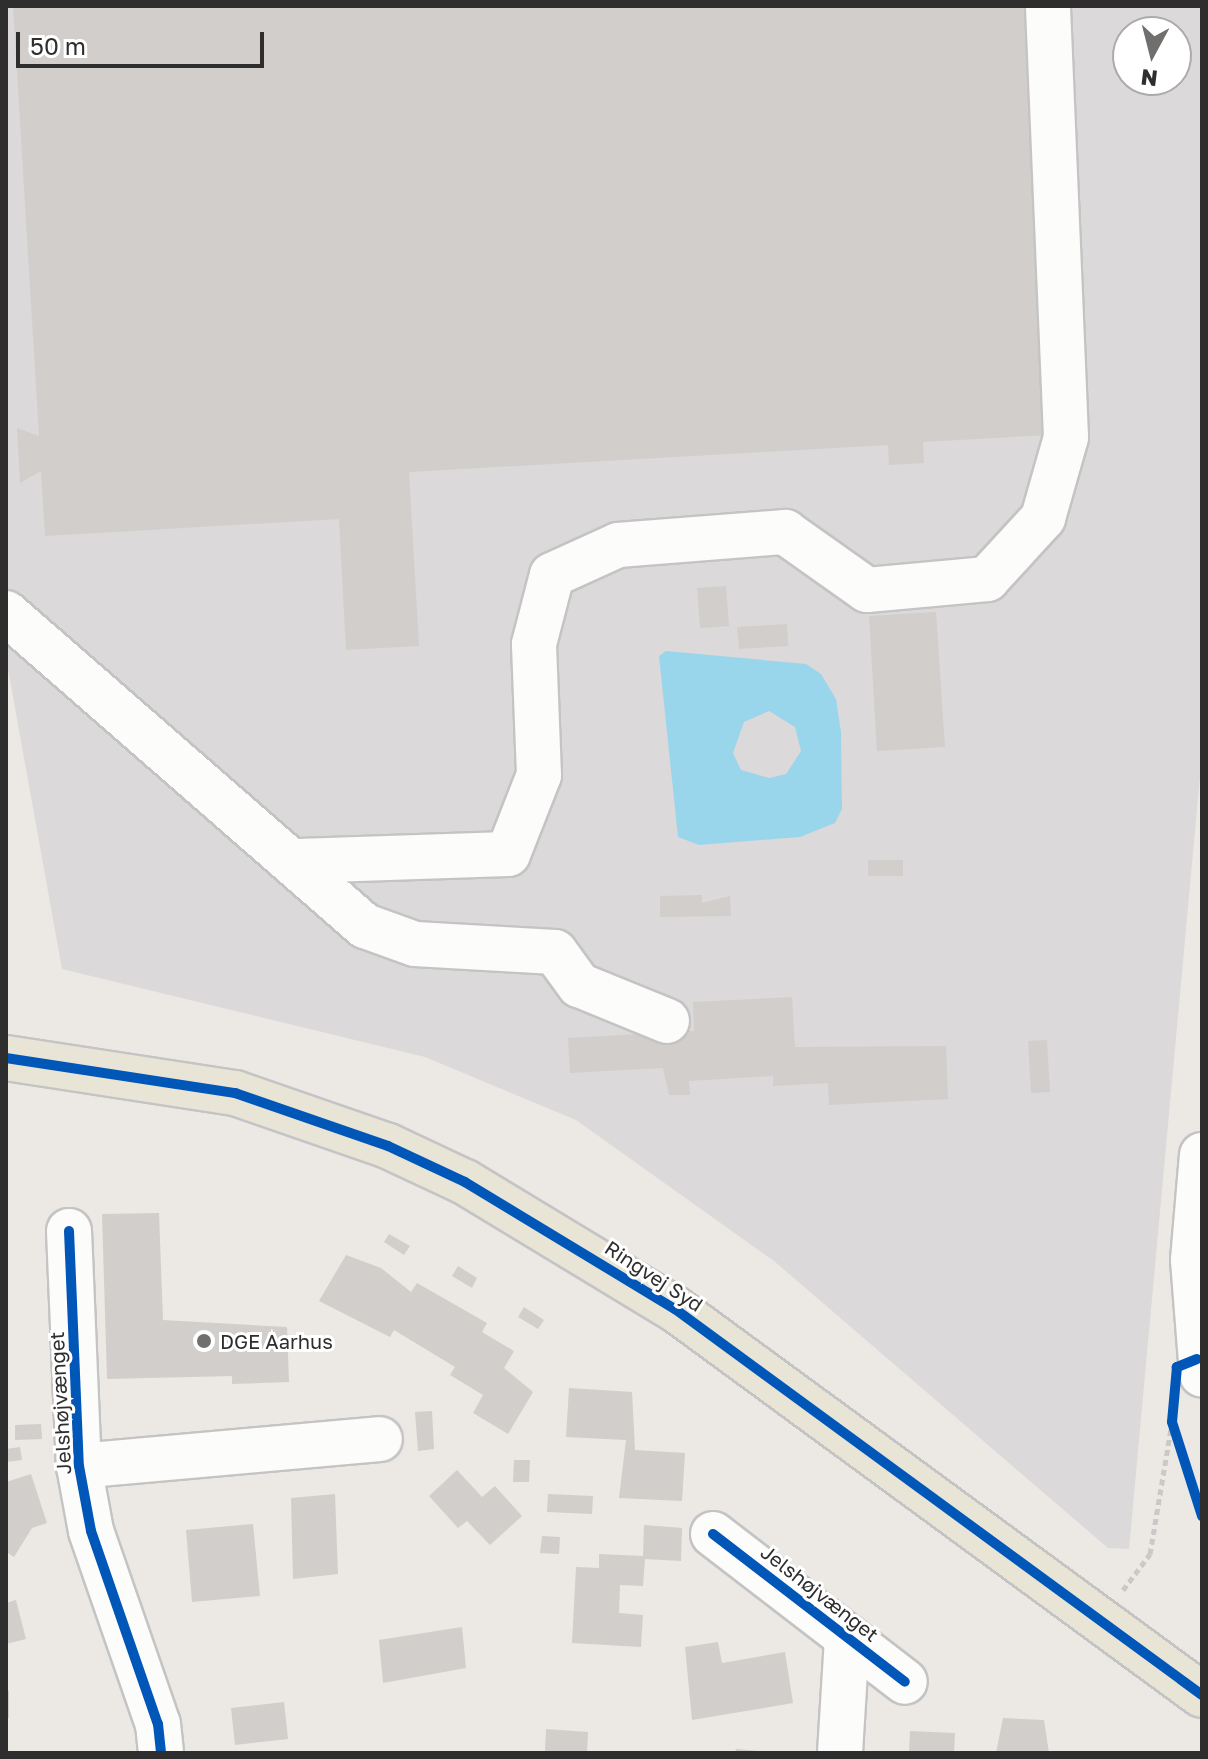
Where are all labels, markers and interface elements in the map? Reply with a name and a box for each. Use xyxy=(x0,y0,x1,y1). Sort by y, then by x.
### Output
scale bar xyxy=(20,16,268,66)
north arrow xyxy=(1112,16,1192,96)
text: 50 m xyxy=(30,31,86,60)
text: N xyxy=(1139,64,1159,93)
street label: Ringvej Syd xyxy=(600,1235,708,1317)
place label: DGE Aarhus xyxy=(220,1329,333,1353)
street label: Jelshøjvænget xyxy=(44,1331,76,1475)
marker: DGE Aarhus xyxy=(195,1332,213,1350)
street label: Jelshøjvænget xyxy=(756,1540,884,1646)

